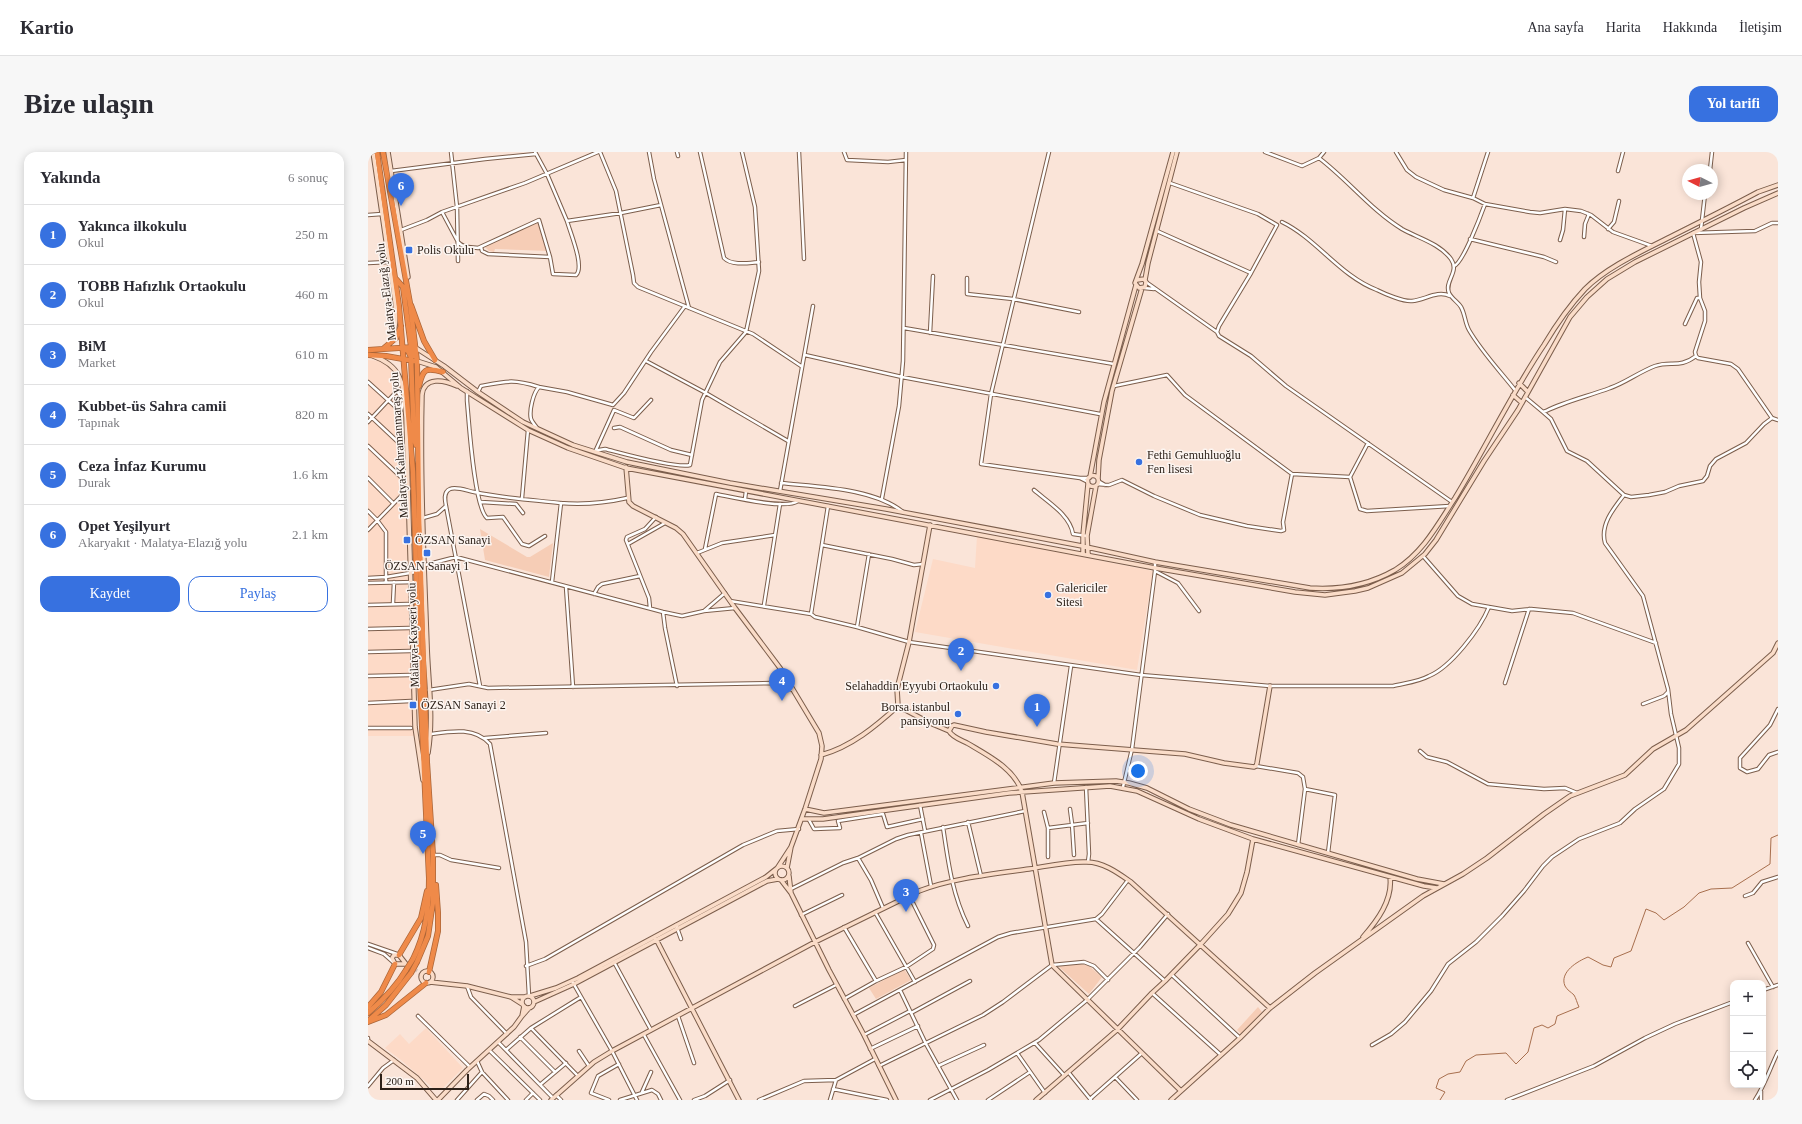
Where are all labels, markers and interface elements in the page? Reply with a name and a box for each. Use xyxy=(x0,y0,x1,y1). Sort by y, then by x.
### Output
text: Kartio xyxy=(20,17,74,38)
text: Ana sayfa xyxy=(1527,20,1584,35)
text: Harita xyxy=(1606,20,1641,35)
text: Hakkında xyxy=(1663,20,1717,35)
text: İletişim xyxy=(1739,20,1782,35)
button: Yol tarifi xyxy=(1689,86,1778,122)
text: Bize ulaşın xyxy=(24,88,154,119)
north arrow xyxy=(1682,164,1718,200)
text: Yakında xyxy=(40,168,100,187)
text: 6 sonuç xyxy=(288,170,328,185)
pin: 6 xyxy=(388,173,414,206)
text: Yakınca ilkokulu xyxy=(78,218,187,234)
text: 1 xyxy=(50,227,56,242)
text: 250 m xyxy=(295,227,328,242)
text: Okul xyxy=(78,235,104,250)
street label: Malatya-Elazığ yolu xyxy=(373,242,399,342)
place label: Polis Okulu xyxy=(417,243,474,257)
marker: Polis Okulu xyxy=(404,245,414,255)
text: TOBB Hafızlık Ortaokulu xyxy=(78,278,246,294)
text: 2 xyxy=(50,287,56,302)
text: 460 m xyxy=(295,287,328,302)
text: Okul xyxy=(78,295,104,310)
text: BiM xyxy=(78,338,106,354)
text: 3 xyxy=(50,347,56,362)
text: 610 m xyxy=(295,347,328,362)
text: Market xyxy=(78,355,116,370)
street label: Malatya-Kahramanmaraş yolu xyxy=(387,372,411,518)
text: Kubbet-üs Sahra camii xyxy=(78,398,226,414)
text: 4 xyxy=(50,407,56,422)
text: 820 m xyxy=(295,407,328,422)
text: Tapınak xyxy=(78,415,120,430)
place label: Fethi Gemuhluoğlu Fen lisesi xyxy=(1147,448,1241,476)
marker: Fethi Gemuhluoğlu Fen lisesi xyxy=(1134,457,1144,467)
text: Ceza İnfaz Kurumu xyxy=(78,458,206,474)
text: 5 xyxy=(50,467,56,482)
text: 1.6 km xyxy=(292,467,328,482)
text: Durak xyxy=(78,475,111,490)
text: Opet Yeşilyurt xyxy=(78,518,170,534)
text: 6 xyxy=(50,527,56,542)
text: 2.1 km xyxy=(292,527,328,542)
place label: ÖZSAN Sanayi xyxy=(415,533,491,547)
text: Akaryakıt · Malatya-Elazığ yolu xyxy=(78,535,247,550)
marker: ÖZSAN Sanayi xyxy=(402,535,412,545)
marker: ÖZSAN Sanayi 1 xyxy=(422,548,432,558)
place label: ÖZSAN Sanayi 1 xyxy=(385,559,469,573)
button: Kaydet xyxy=(40,576,180,612)
button: Paylaş xyxy=(188,576,328,612)
place label: Galericiler Sitesi xyxy=(1056,581,1107,609)
street label: Malatya-Kayseri yolu xyxy=(404,582,422,688)
marker: Galericiler Sitesi xyxy=(1043,590,1053,600)
pin: 2 xyxy=(948,638,974,671)
pin: 4 xyxy=(769,668,795,701)
place label: Selahaddin Eyyubi Ortaokulu xyxy=(845,679,988,693)
marker: Selahaddin Eyyubi Ortaokulu xyxy=(991,681,1001,691)
pin: 1 xyxy=(1024,694,1050,727)
place label: ÖZSAN Sanayi 2 xyxy=(421,698,506,712)
marker: ÖZSAN Sanayi 2 xyxy=(408,700,418,710)
place label: Borsa istanbul pansiyonu xyxy=(881,700,951,728)
marker: Borsa istanbul pansiyonu xyxy=(953,709,963,719)
your location xyxy=(1128,761,1148,781)
pin: 5 xyxy=(410,821,436,854)
pin: 3 xyxy=(893,879,919,912)
map controls xyxy=(1730,980,1766,1088)
button: + xyxy=(1730,980,1766,1016)
button: − xyxy=(1730,1016,1766,1052)
button: locate xyxy=(1730,1052,1766,1088)
scale bar xyxy=(380,1072,469,1091)
text: 200 m xyxy=(386,1075,414,1087)

